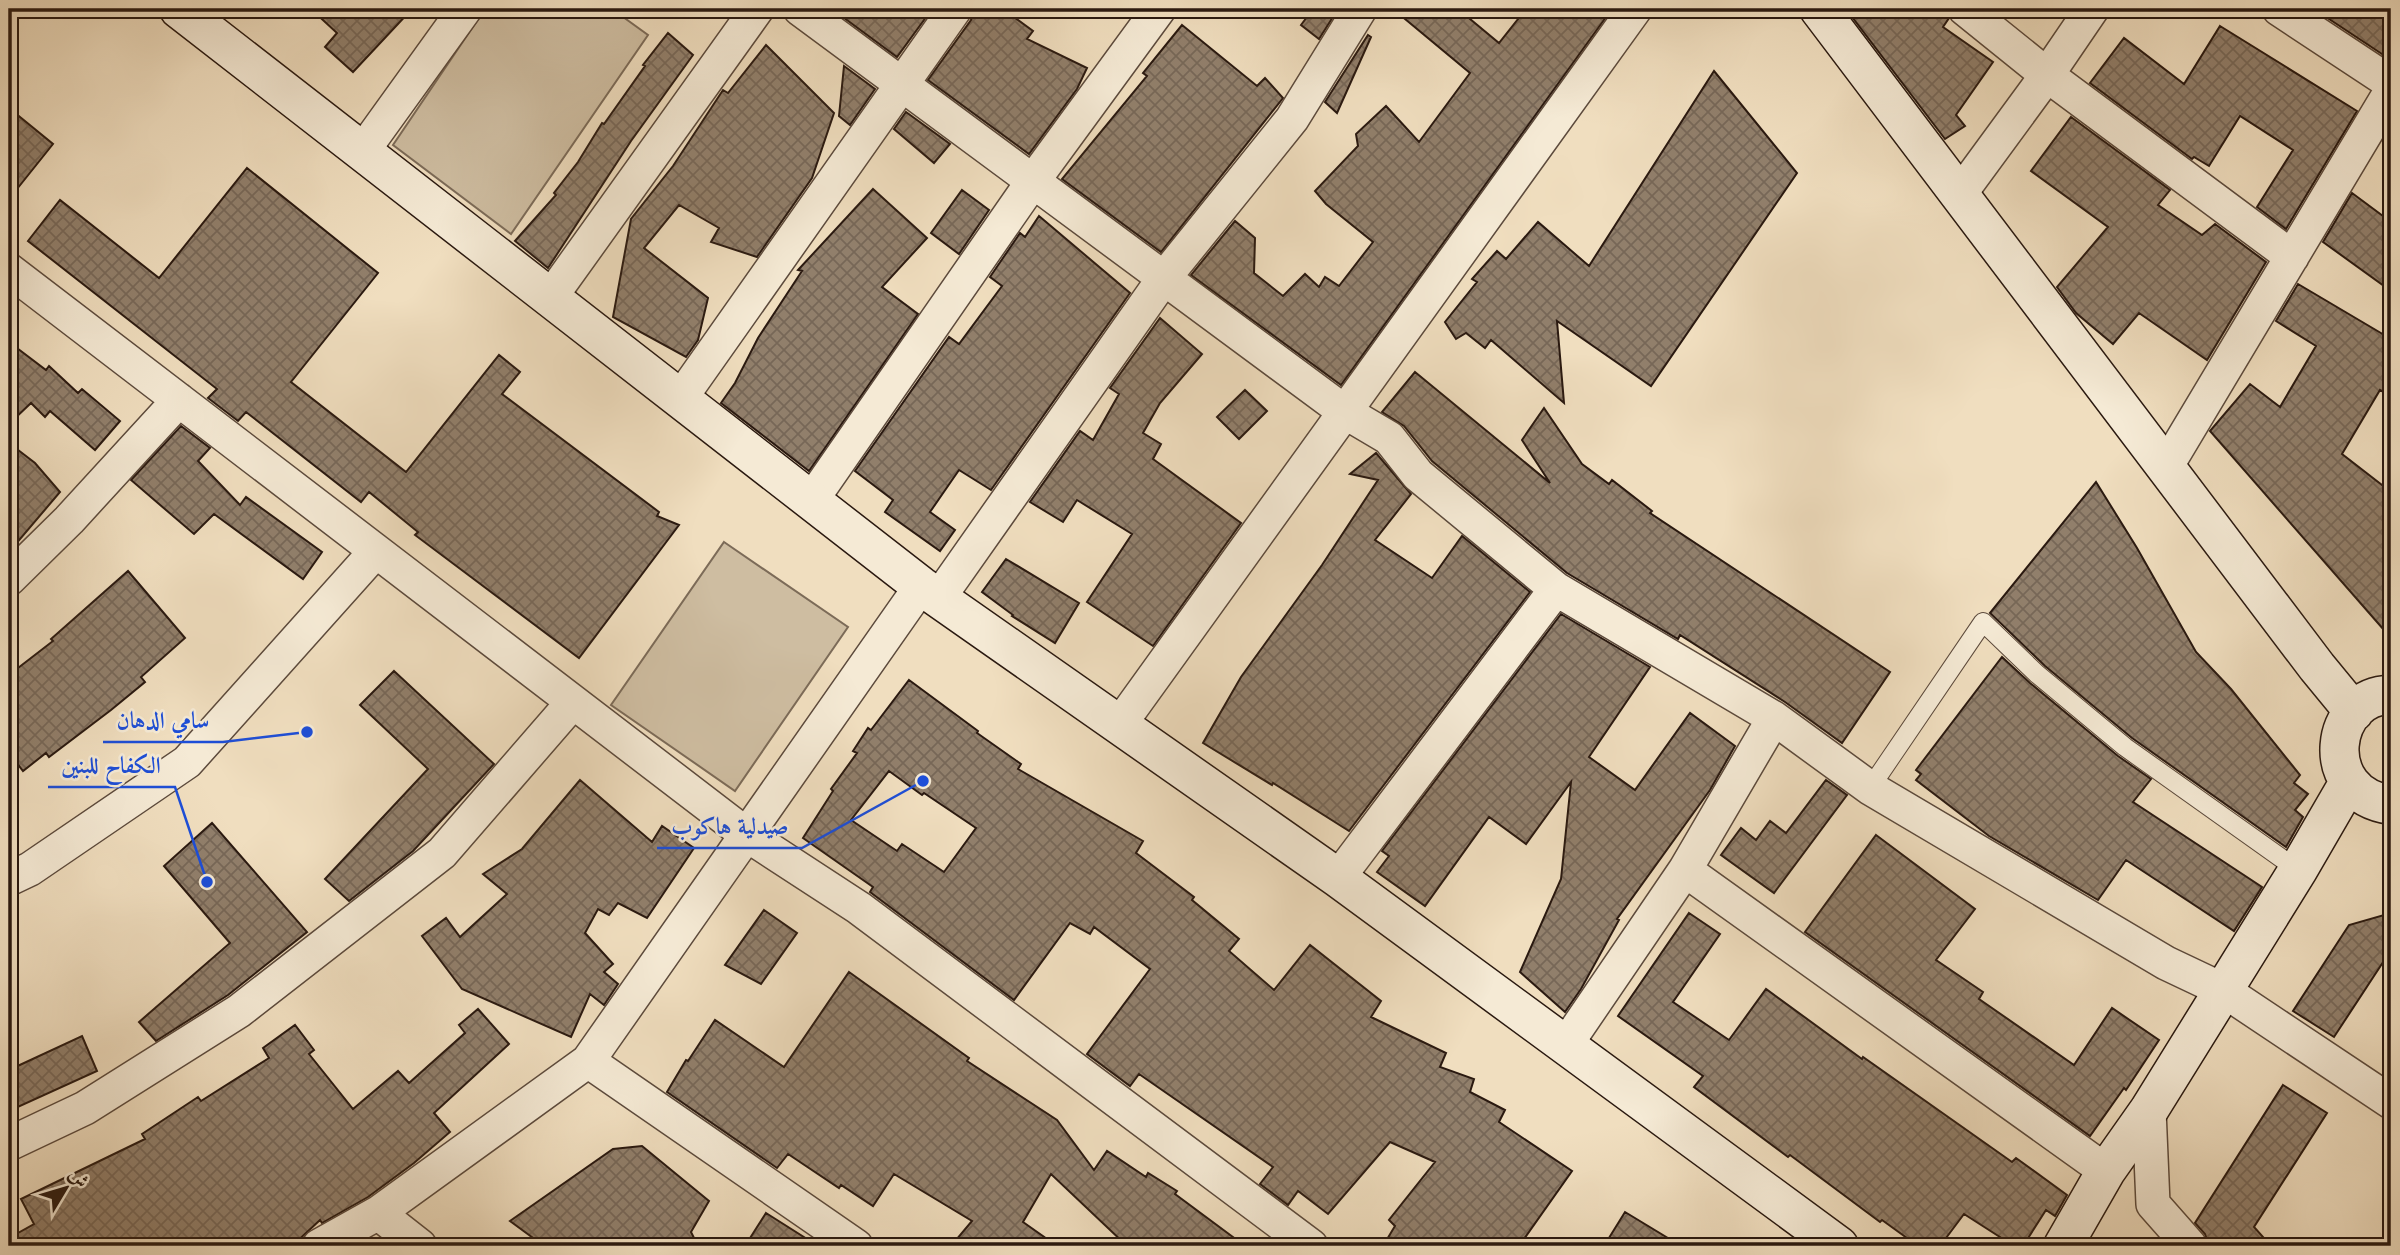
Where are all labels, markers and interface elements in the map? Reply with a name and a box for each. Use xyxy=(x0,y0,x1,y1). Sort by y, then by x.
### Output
callout: سامي الدهان xyxy=(103,698,223,742)
text: سامي الدهان xyxy=(117,710,209,739)
callout: الكفاح للبنين xyxy=(48,743,175,787)
text: الكفاح للبنين xyxy=(61,753,161,786)
callout: صيدلية هاكوب xyxy=(657,804,802,848)
text: صيدلية هاكوب xyxy=(671,816,789,841)
north arrow xyxy=(32,1154,102,1224)
text: ش xyxy=(64,1166,91,1192)

